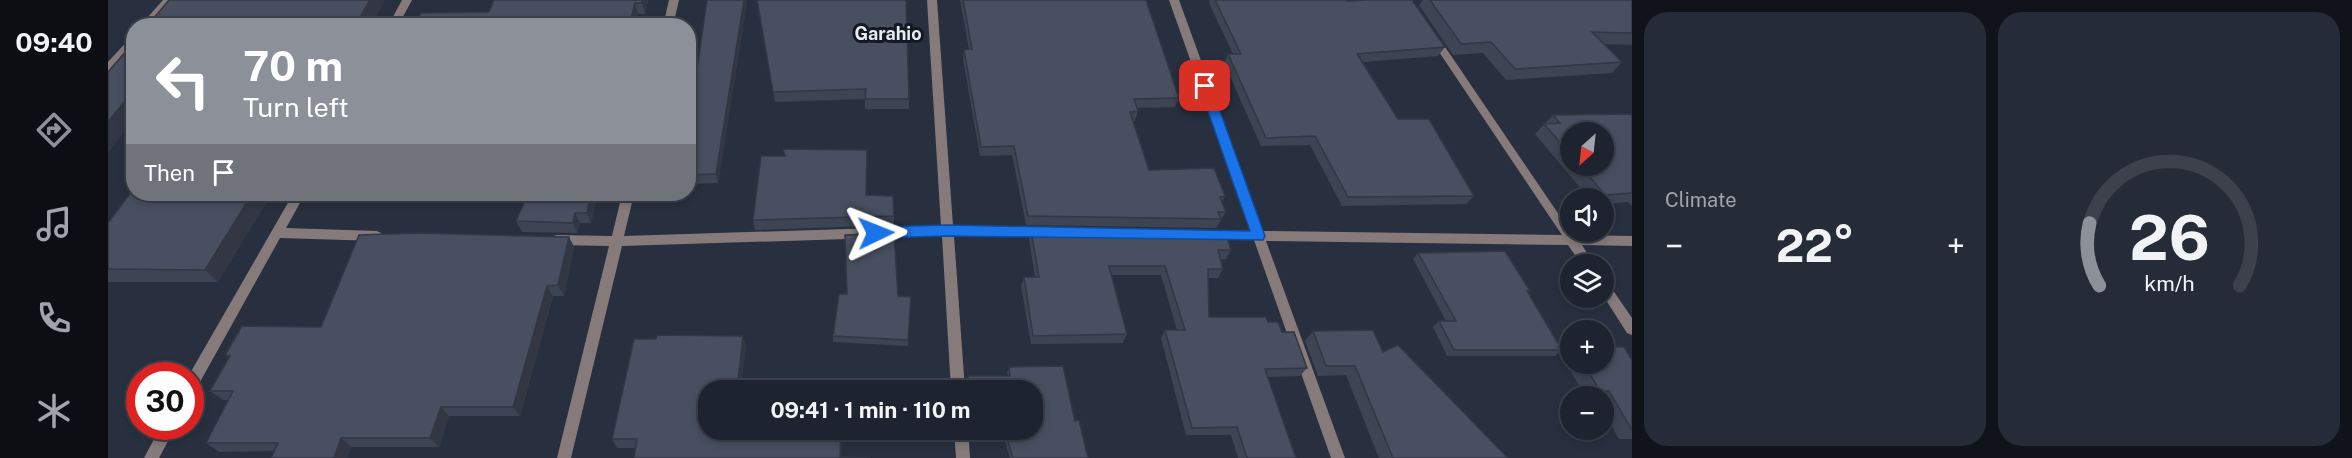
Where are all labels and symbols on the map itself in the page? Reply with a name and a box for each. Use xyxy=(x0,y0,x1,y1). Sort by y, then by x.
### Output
district label: Garahio xyxy=(854,23,922,44)
pin xyxy=(1179,60,1230,111)
north arrow xyxy=(1560,122,1614,176)
position arrow xyxy=(844,201,908,265)
speed limit sign: 30 xyxy=(126,362,204,440)

